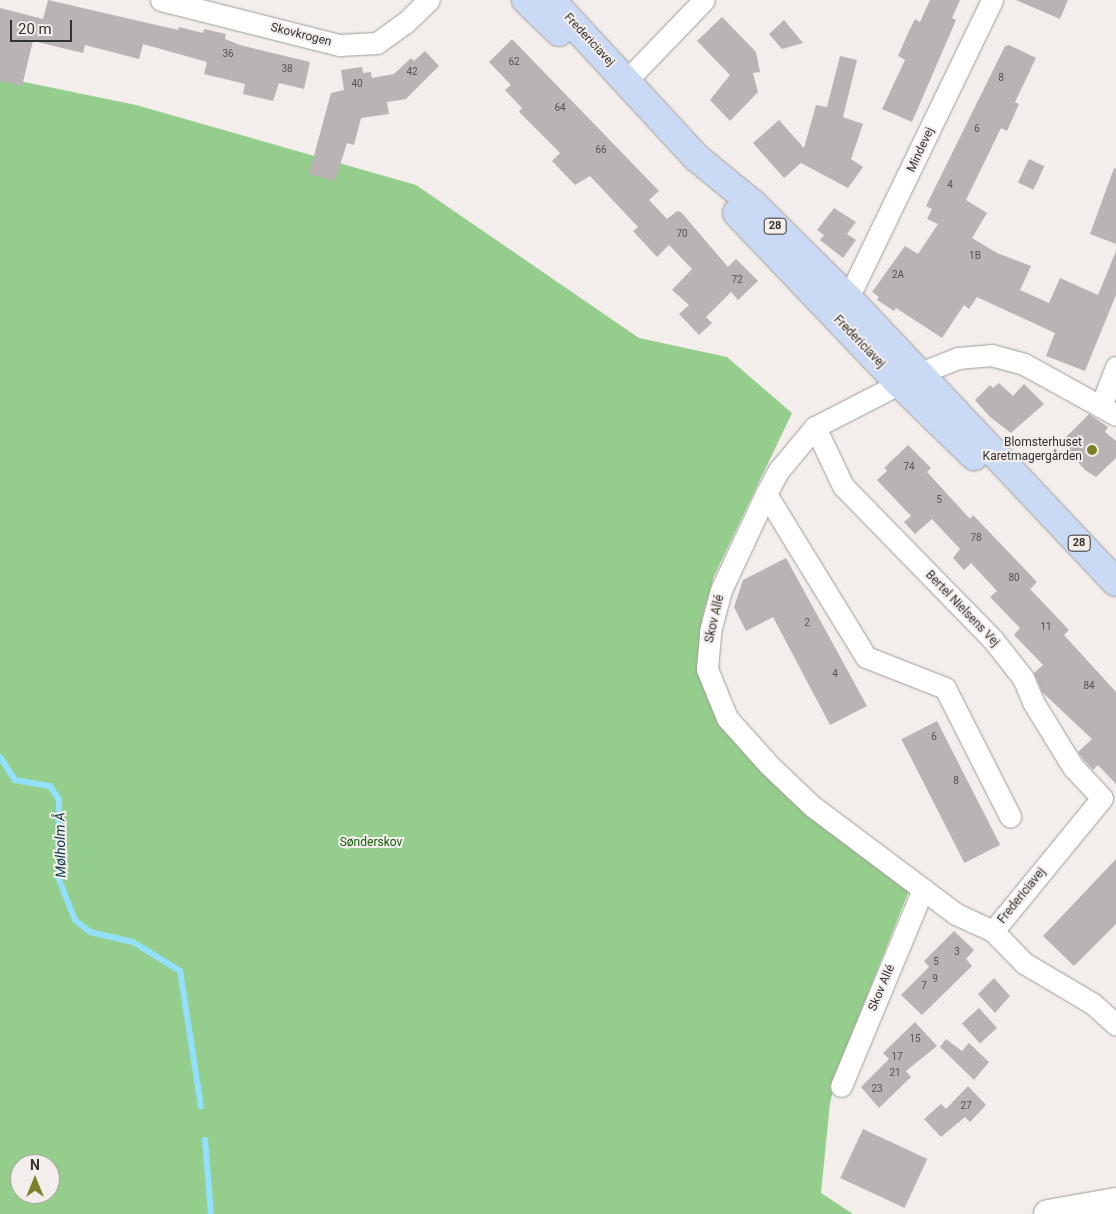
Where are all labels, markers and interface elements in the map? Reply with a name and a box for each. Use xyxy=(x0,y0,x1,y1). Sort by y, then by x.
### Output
scale bar xyxy=(12,10,75,42)
street label: Fredericiavej xyxy=(561,10,617,70)
text: 20 m xyxy=(18,20,52,38)
street label: Skovkrogen xyxy=(269,20,333,50)
house number: 36 xyxy=(222,48,234,60)
house number: 62 xyxy=(508,56,520,68)
house number: 38 xyxy=(281,63,293,75)
house number: 42 xyxy=(406,66,418,78)
house number: 8 xyxy=(998,72,1004,84)
house number: 40 xyxy=(351,78,363,90)
house number: 64 xyxy=(554,102,566,114)
house number: 6 xyxy=(974,123,980,135)
street label: Mindevej xyxy=(904,125,938,175)
house number: 66 xyxy=(595,144,607,156)
house number: 4 xyxy=(947,179,953,191)
road number: 28 xyxy=(762,218,788,235)
house number: 70 xyxy=(676,228,688,240)
house number: 1B xyxy=(969,250,981,262)
house number: 2A xyxy=(892,269,904,281)
house number: 72 xyxy=(731,274,743,286)
street label: Fredericiavej xyxy=(830,313,888,371)
place label: Blomsterhuset Karetmagergården xyxy=(983,436,1082,464)
marker: Blomsterhuset Karetmagergården xyxy=(1086,444,1098,456)
house number: 74 xyxy=(903,461,915,473)
house number: 5 xyxy=(936,494,942,506)
house number: 78 xyxy=(970,532,982,544)
road number: 28 xyxy=(1066,534,1092,552)
street label: Bertel Nielsens Vej xyxy=(922,568,1002,650)
house number: 80 xyxy=(1008,572,1020,584)
street label: Skov Allé xyxy=(702,594,728,644)
house number: 2 xyxy=(804,617,810,629)
house number: 11 xyxy=(1040,621,1052,633)
house number: 4 xyxy=(832,668,838,680)
house number: 84 xyxy=(1083,680,1095,692)
house number: 6 xyxy=(931,731,937,743)
house number: 8 xyxy=(953,775,959,787)
water label: Mølholm Å xyxy=(51,812,69,878)
park label: Sønderskov xyxy=(340,836,402,850)
street label: Fredericiavej xyxy=(995,865,1049,927)
house number: 3 xyxy=(954,946,960,958)
house number: 5 xyxy=(933,956,939,968)
street label: Skov Allé xyxy=(866,963,898,1013)
house number: 9 xyxy=(932,973,938,985)
house number: 7 xyxy=(921,980,927,992)
house number: 15 xyxy=(909,1033,921,1045)
house number: 17 xyxy=(891,1051,903,1063)
house number: 21 xyxy=(889,1067,901,1079)
house number: 23 xyxy=(871,1083,883,1095)
house number: 27 xyxy=(960,1100,972,1112)
north arrow xyxy=(10,1154,60,1204)
text: N xyxy=(30,1157,40,1173)

